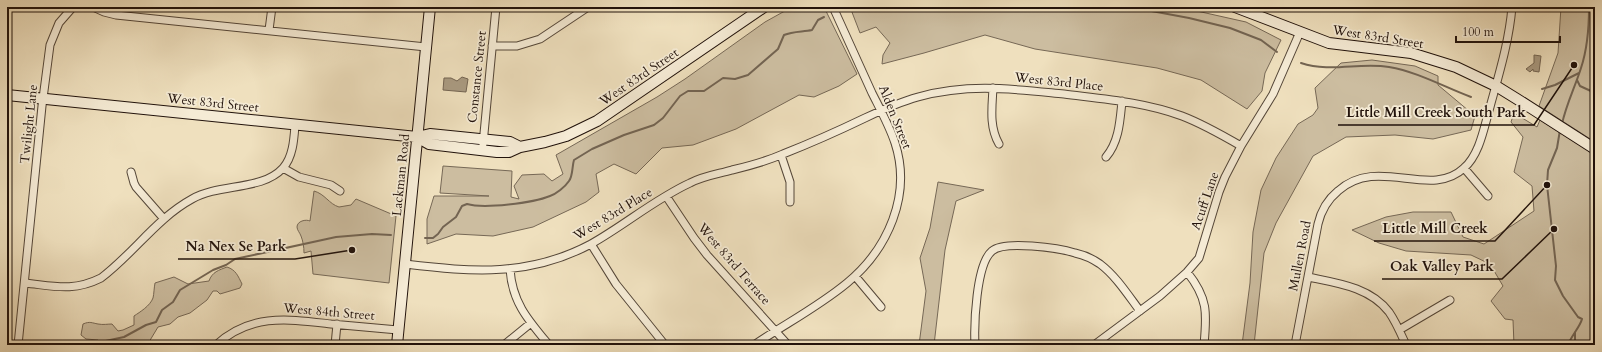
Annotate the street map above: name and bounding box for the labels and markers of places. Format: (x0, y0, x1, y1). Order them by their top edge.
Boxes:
callout: Little Mill Creek South Park (1338, 99, 1534, 125)
callout: Little Mill Creek (1374, 215, 1495, 241)
callout: Na Nex Se Park (178, 233, 295, 259)
callout: Oak Valley Park (1382, 253, 1502, 279)

